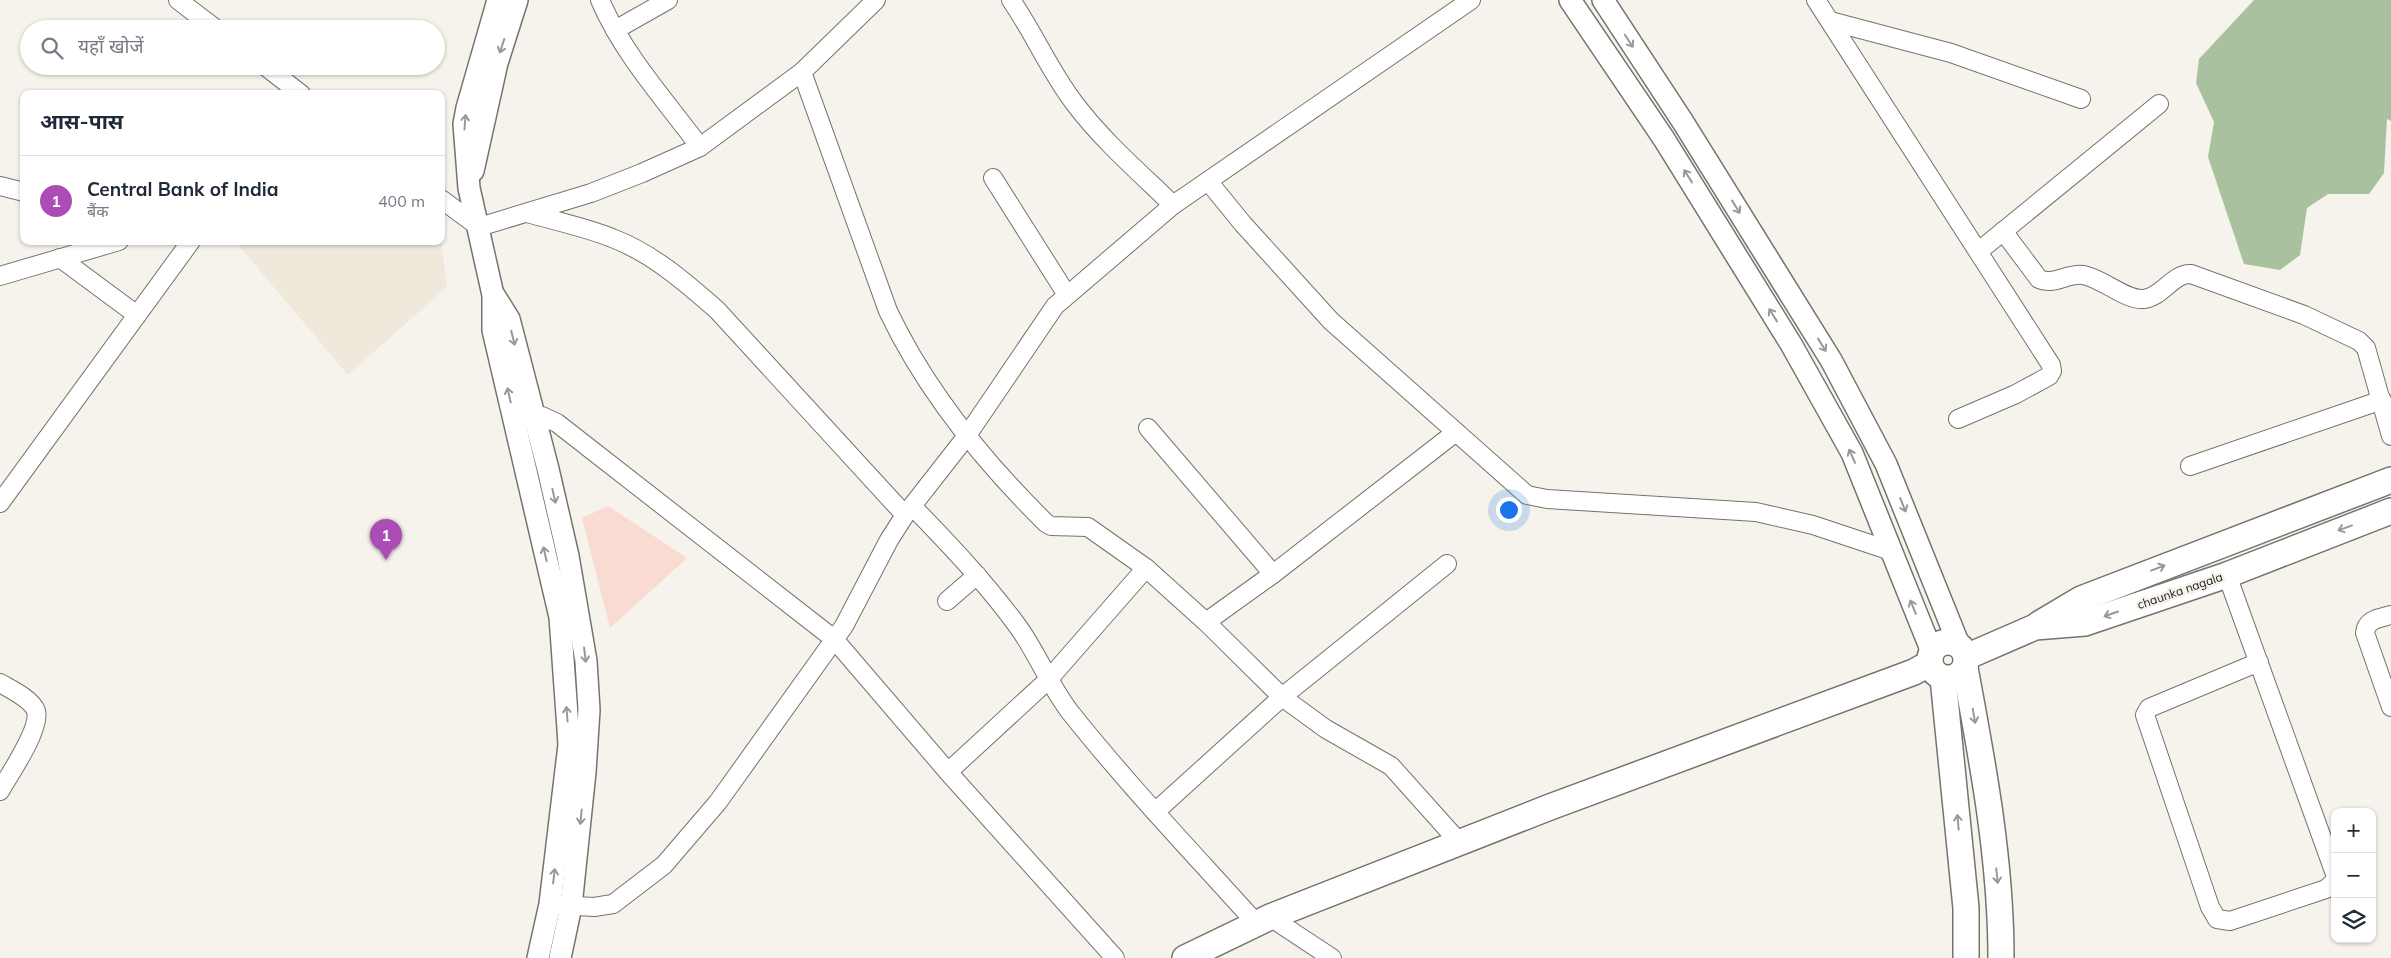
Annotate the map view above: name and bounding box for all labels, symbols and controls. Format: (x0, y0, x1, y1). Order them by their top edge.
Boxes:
search box (20, 20, 445, 75)
one-way arrow (1625, 33, 1635, 47)
icon: search (38, 34, 66, 62)
text: यहाँ खोजें (78, 34, 144, 58)
one-way arrow (497, 38, 506, 54)
text: आस-पास (40, 108, 123, 134)
one-way arrow (461, 114, 470, 130)
one-way arrow (1682, 170, 1692, 184)
text: Central Bank of India (87, 177, 279, 201)
text: 1 (51, 191, 61, 211)
text: 400 m (378, 191, 425, 211)
one-way arrow (1731, 200, 1741, 214)
text: बैंक (87, 201, 108, 221)
one-way arrow (1768, 308, 1778, 322)
one-way arrow (509, 330, 518, 346)
one-way arrow (1817, 338, 1827, 352)
one-way arrow (504, 388, 513, 404)
one-way arrow (1847, 449, 1857, 464)
one-way arrow (550, 487, 559, 503)
your location (1496, 497, 1522, 523)
one-way arrow (1899, 498, 1908, 513)
pin: 1 (370, 519, 402, 560)
one-way arrow (2338, 524, 2354, 533)
one-way arrow (540, 546, 549, 562)
one-way arrow (2150, 563, 2165, 573)
street label: chaunka nagala (2135, 569, 2225, 612)
one-way arrow (1908, 600, 1918, 615)
one-way arrow (2103, 610, 2119, 620)
one-way arrow (580, 647, 590, 663)
one-way arrow (563, 707, 572, 723)
one-way arrow (1970, 707, 1980, 723)
map controls (2331, 808, 2376, 943)
button: + (2331, 808, 2376, 853)
one-way arrow (576, 809, 585, 825)
one-way arrow (1953, 814, 1962, 830)
button: − (2331, 853, 2376, 898)
one-way arrow (549, 868, 559, 884)
one-way arrow (1993, 868, 2002, 884)
button: layers (2331, 898, 2376, 943)

